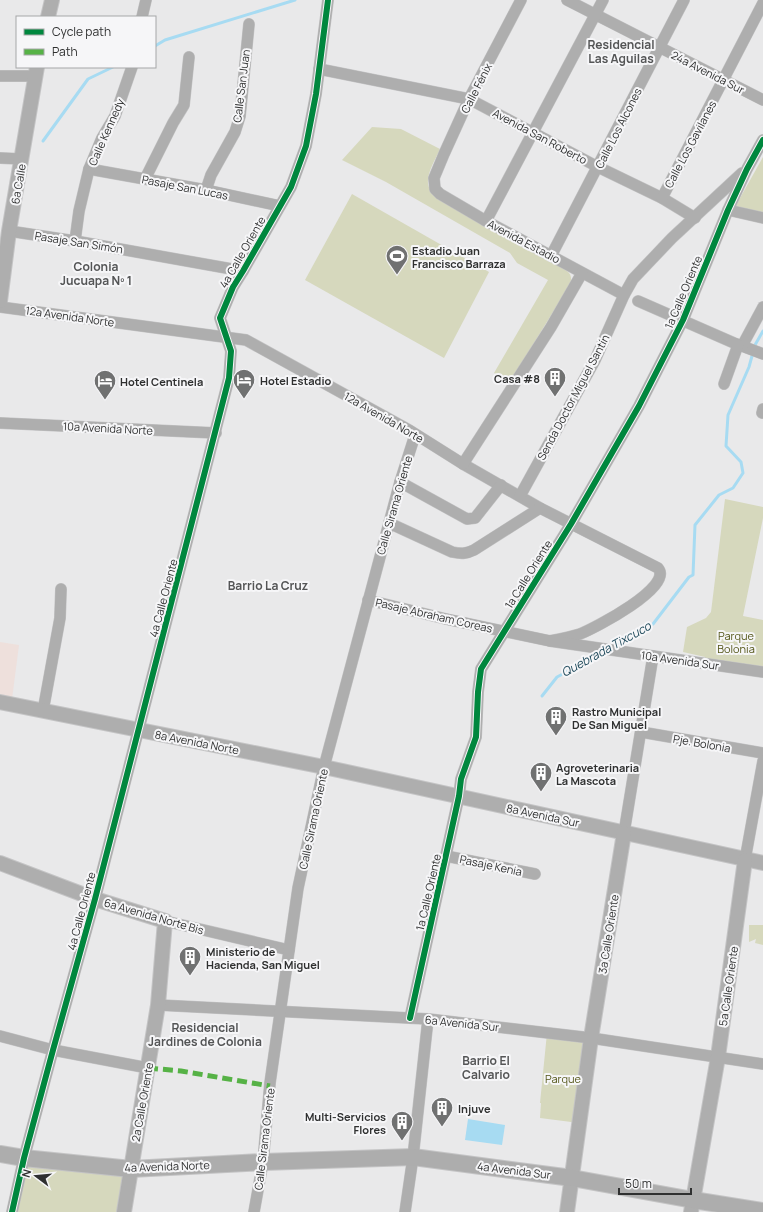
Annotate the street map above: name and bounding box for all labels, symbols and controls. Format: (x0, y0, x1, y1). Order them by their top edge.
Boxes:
legend (16, 16, 156, 68)
text: Cycle path (52, 23, 111, 40)
district label: Residencial Las Aguilas (587, 36, 655, 67)
text: Path (52, 43, 78, 60)
street label: 24a Avenida Sur (669, 47, 747, 97)
street label: Calle San Juan (229, 49, 253, 123)
street label: Calle Fénix (457, 60, 495, 116)
street label: Calle Los Alcones (591, 85, 645, 171)
street label: Calle Kennedy (85, 96, 128, 168)
street label: Calle Los Gavilanes (661, 97, 719, 190)
street label: Avenida San Roberto (490, 105, 590, 167)
street label: 6a Calle (7, 162, 29, 205)
street label: Pasaje San Lucas (141, 171, 230, 203)
street label: 4a Calle Oriente (215, 213, 269, 291)
street label: Avenida Estadio (485, 216, 563, 267)
street label: Pasaje San Simón (34, 228, 124, 256)
sports icon: Estadio Juan Francisco Barraza (384, 243, 410, 276)
place label: Estadio Juan Francisco Barraza (412, 243, 506, 271)
street label: 1a Calle Oriente (661, 253, 705, 331)
district label: Colonia Jucuapa Nº 1 (60, 258, 132, 289)
street label: 12a Avenida Norte (25, 302, 116, 330)
street label: Senda Doctor Miguel Santín (533, 332, 613, 462)
building icon: Casa #8 (542, 365, 568, 398)
hotel icon: Hotel Estadio (231, 367, 257, 400)
hotel icon: Hotel Centinela (92, 368, 118, 401)
place label: Casa #8 (494, 371, 540, 386)
place label: Hotel Estadio (260, 373, 331, 388)
place label: Hotel Centinela (120, 374, 203, 389)
street label: 12a Avenida Norte (341, 388, 427, 446)
street label: 10a Avenida Norte (63, 418, 154, 438)
street label: Calle Sirama Oriente (373, 453, 415, 556)
street label: 1a Calle Oriente (501, 536, 555, 611)
street label: 4a Calle Oriente (145, 557, 181, 639)
district label: Barrio La Cruz (228, 577, 308, 594)
street label: Pasaje Abraham Coreas (374, 594, 494, 636)
water label: Quebrada Tixcuco (558, 617, 655, 681)
park label: Parque Bolonia (717, 628, 755, 656)
street label: 10a Avenida Sur (640, 647, 720, 673)
building icon: Rastro Municipal De San Miguel (543, 704, 569, 737)
place label: Rastro Municipal De San Miguel (572, 704, 661, 732)
street label: 8a Avenida Norte (154, 726, 241, 758)
street label: Pje. Bolonia (672, 731, 732, 755)
building icon: Agroveterinaria La Mascota (528, 760, 554, 793)
place label: Agroveterinaria La Mascota (556, 760, 639, 788)
street label: Calle Sirama Oriente (295, 767, 331, 871)
street label: 8a Avenida Sur (505, 800, 581, 830)
street label: Pasaje Kenia (458, 851, 524, 879)
street label: 1a Calle Oriente (412, 852, 444, 932)
street label: 4a Calle Oriente (63, 870, 99, 952)
street label: 3a Calle Oriente (594, 893, 622, 975)
street label: 6a Avenida Norte Bis (102, 895, 206, 937)
building icon: Ministerio de Hacienda, San Miguel (177, 944, 203, 977)
place label: Ministerio de Hacienda, San Miguel (206, 944, 320, 972)
street label: 5a Calle Oriente (715, 945, 741, 1027)
street label: 6a Avenida Sur (424, 1012, 500, 1034)
district label: Residencial Jardines de Colonia (148, 1019, 262, 1050)
district label: Barrio El Calvario (462, 1052, 510, 1083)
street label: 2a Calle Oriente (128, 1061, 156, 1143)
park label: Parque (545, 1071, 582, 1086)
street label: Calle Sirama Oriente (250, 1087, 278, 1191)
building icon: Injuve (429, 1095, 455, 1128)
place label: Injuve (458, 1101, 491, 1116)
place label: Multi-Servicios Flores (305, 1109, 386, 1137)
building icon: Multi-Servicios Flores (389, 1109, 415, 1142)
north arrow (16, 1156, 56, 1196)
street label: 4a Avenida Norte (124, 1157, 211, 1175)
street label: 4a Avenida Sur (476, 1158, 552, 1182)
text: N (18, 1167, 34, 1179)
scale bar (619, 1170, 691, 1196)
text: 50 m (625, 1175, 652, 1192)

